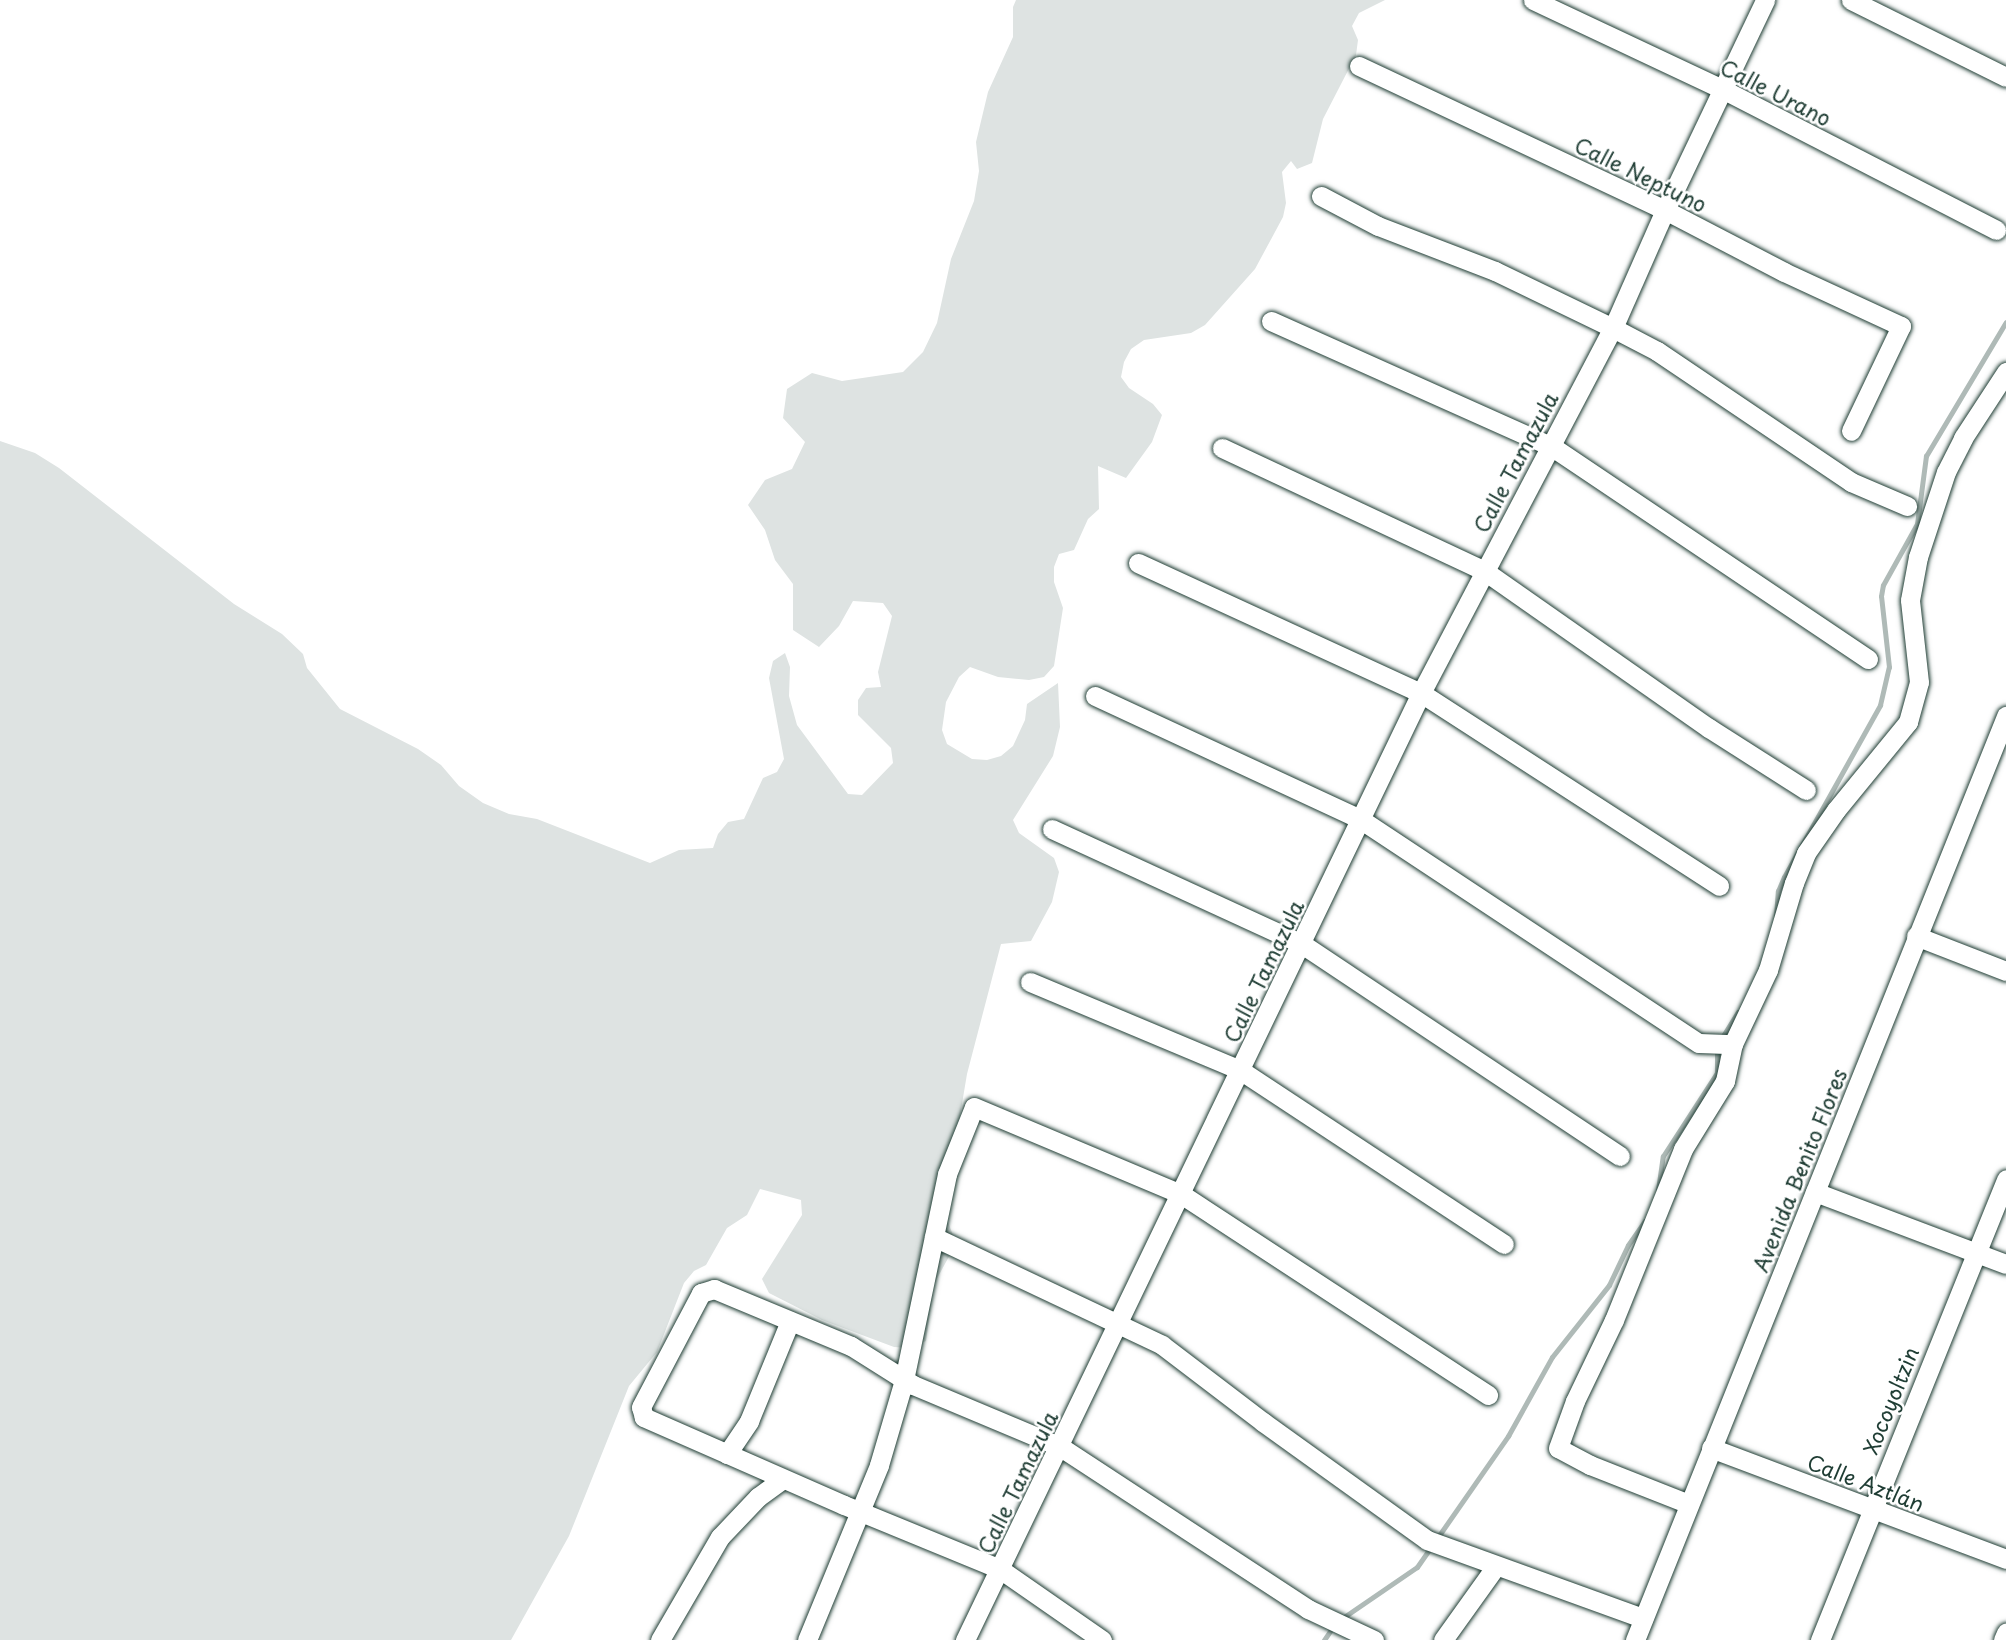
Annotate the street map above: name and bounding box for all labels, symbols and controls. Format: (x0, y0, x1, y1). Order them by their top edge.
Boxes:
street label: Calle Urano (1717, 53, 1835, 131)
street label: Calle Neptuno (1571, 131, 1711, 217)
street label: Calle Tamazula (1468, 388, 1562, 536)
street label: Calle Tamazula (1218, 896, 1308, 1046)
street label: Avenida Benito Flores (1747, 1065, 1851, 1275)
street label: Xocoyoltzin (1857, 1342, 1923, 1458)
street label: Calle Tamazula (972, 1407, 1062, 1557)
street label: Calle Aztlán (1804, 1448, 1928, 1516)

